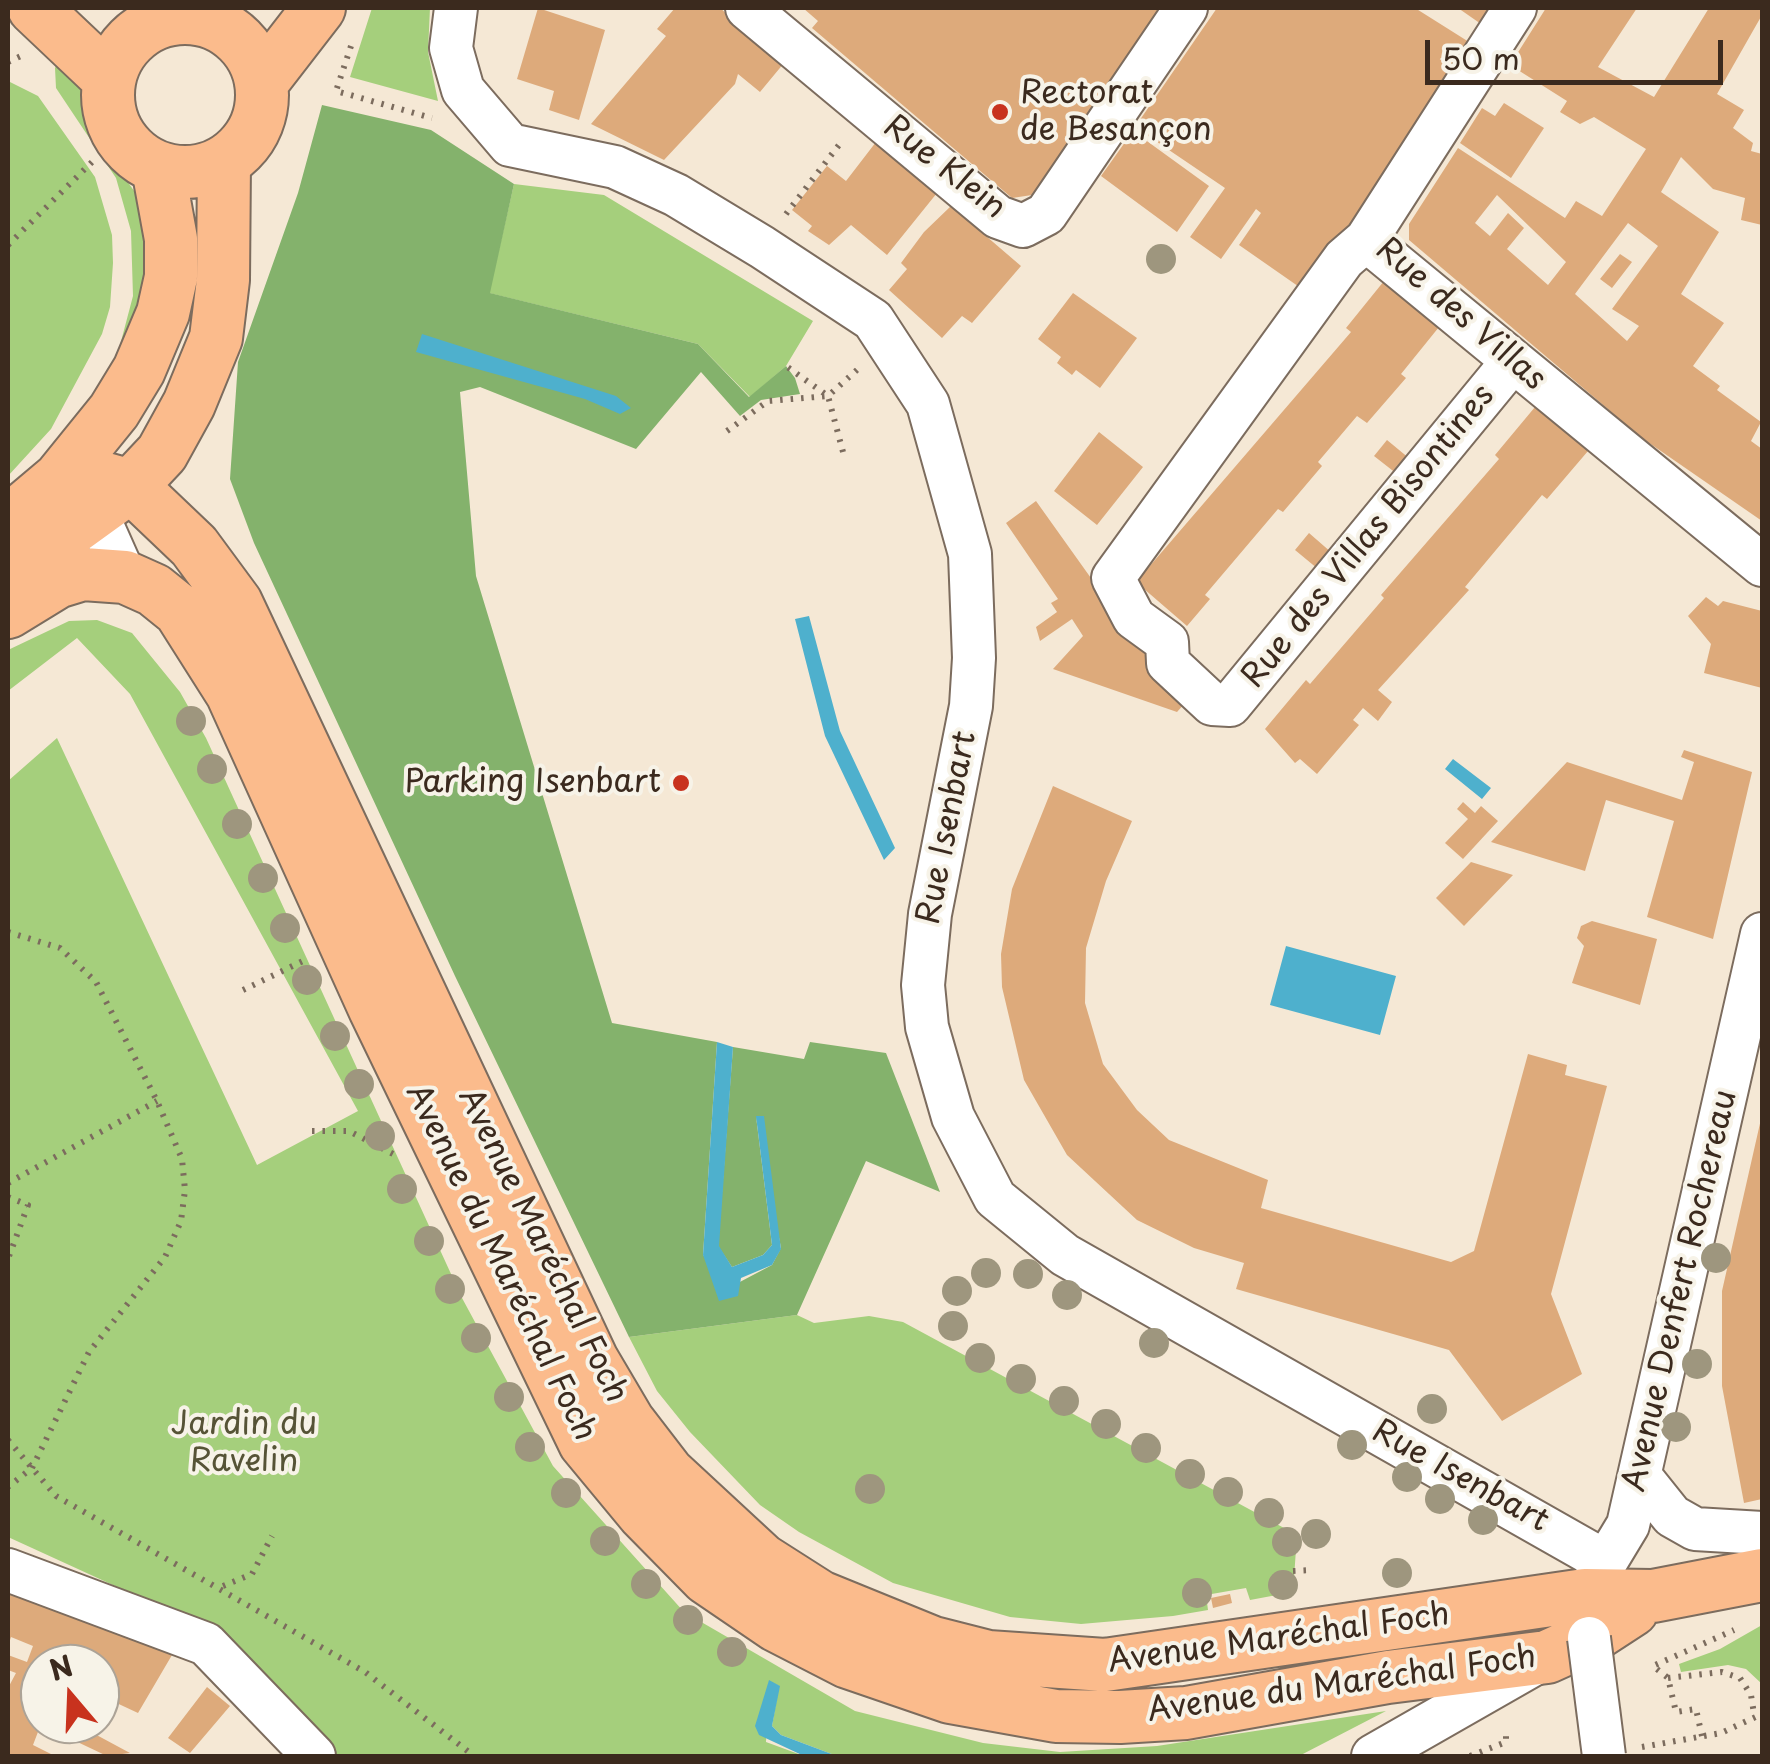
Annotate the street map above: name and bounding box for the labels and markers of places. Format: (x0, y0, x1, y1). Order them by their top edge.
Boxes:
place label: Rectorat de Besançon (1020, 75, 1212, 150)
marker: Rectorat de Besançon (989, 101, 1011, 123)
place label: Parking Isenbart (405, 764, 661, 802)
marker: Parking Isenbart (670, 772, 692, 794)

